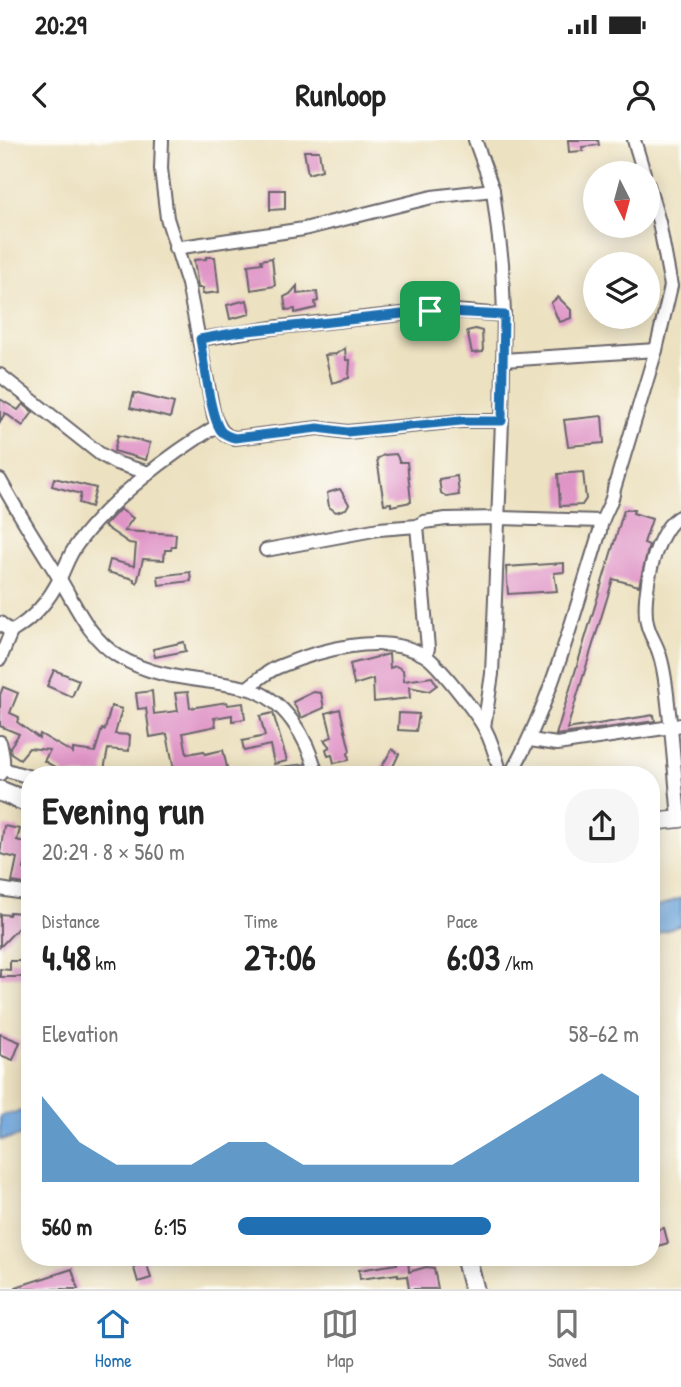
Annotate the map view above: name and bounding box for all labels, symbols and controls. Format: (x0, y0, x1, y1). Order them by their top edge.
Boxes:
text: 20:29 (35, 7, 87, 42)
text: Runloop (296, 73, 385, 116)
icon: back (21, 76, 59, 114)
icon: person (622, 76, 660, 114)
north arrow (583, 161, 660, 238)
map controls (583, 161, 660, 329)
button: layers (583, 252, 660, 329)
pin (400, 281, 460, 341)
icon: arrive (411, 292, 449, 330)
text: Evening run (42, 784, 205, 836)
button: share (565, 789, 639, 863)
text: 20:29 · 8 × 560 m (42, 836, 185, 867)
text: Distance (42, 908, 100, 934)
text: Time (244, 908, 278, 934)
text: Pace (447, 908, 478, 934)
text: 4.48 (42, 934, 91, 981)
text: 27:06 (244, 934, 316, 981)
text: 6:03 (447, 934, 500, 981)
text: km (91, 950, 116, 976)
text: /km (500, 950, 533, 976)
text: Elevation (42, 1018, 118, 1049)
text: 58–62 m (569, 1018, 639, 1049)
text: 560 m (42, 1211, 92, 1242)
text: 6:15 (154, 1211, 187, 1242)
tab: Home (94, 1305, 132, 1373)
tab: Map (321, 1305, 359, 1373)
tab: Saved (548, 1305, 587, 1373)

